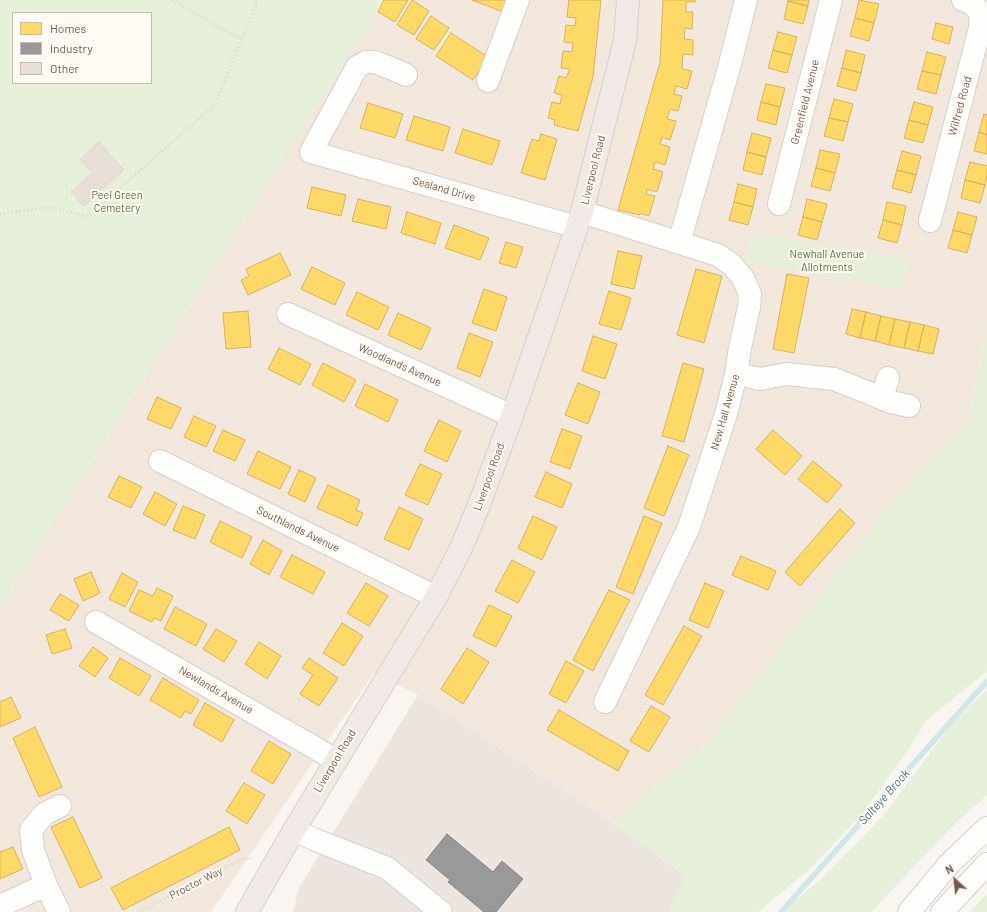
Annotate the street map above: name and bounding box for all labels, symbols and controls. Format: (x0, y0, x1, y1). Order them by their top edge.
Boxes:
legend (12, 12, 152, 84)
text: Homes (50, 21, 86, 35)
text: Industry (50, 41, 93, 55)
street label: Greenfield Avenue (788, 58, 822, 146)
text: Other (50, 61, 79, 75)
street label: Wilfred Road (946, 75, 974, 137)
street label: Liverpool Road (578, 134, 608, 206)
street label: Sealand Drive (411, 174, 477, 204)
park label: Peel Green Cemetery (91, 188, 143, 214)
park label: Newhall Avenue Allotments (790, 247, 864, 273)
street label: Woodlands Avenue (356, 341, 444, 389)
street label: New Hall Avenue (708, 373, 742, 451)
street label: Liverpool Road (471, 441, 507, 513)
street label: Southlands Avenue (254, 503, 342, 555)
street label: Newlands Avenue (177, 663, 255, 717)
street label: Liverpool Road (311, 727, 359, 795)
water label: Salteye Brook (855, 766, 913, 828)
north arrow (935, 860, 975, 900)
text: N (943, 861, 956, 876)
street label: Proctor Way (167, 864, 225, 902)

